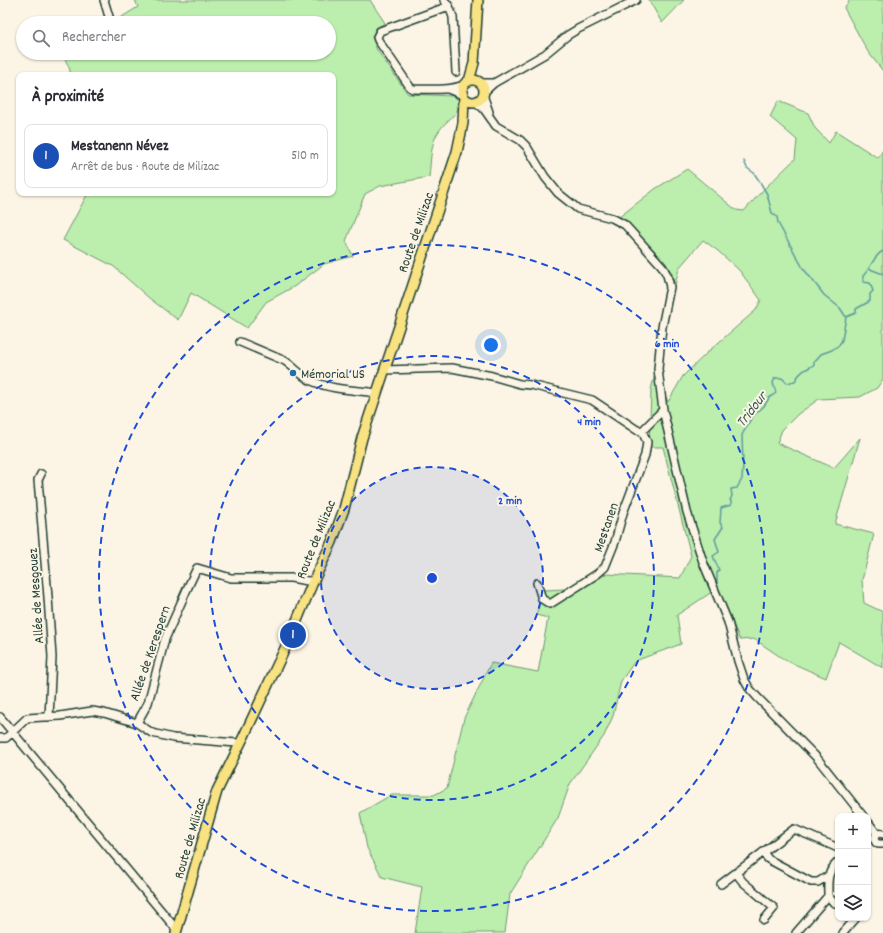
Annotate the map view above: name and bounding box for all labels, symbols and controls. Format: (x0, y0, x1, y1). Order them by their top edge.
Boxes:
search box (16, 16, 336, 60)
icon: search (30, 27, 52, 49)
text: Rechercher (62, 27, 126, 49)
text: À proximité (32, 86, 104, 110)
text: Mestanenn Névez (71, 136, 169, 158)
text: 1 (45, 147, 47, 166)
text: 510 m (291, 147, 319, 166)
text: Arrêt de bus · Route de Milizac (71, 158, 219, 177)
street label: Route de Milizac (394, 189, 440, 275)
your location (481, 335, 501, 355)
text: 6 min (655, 336, 680, 353)
place label: Mémorial US (301, 365, 365, 385)
marker: Mémorial US (288, 368, 298, 378)
water label: Tridour (732, 387, 774, 433)
text: 4 min (577, 414, 601, 431)
text: 2 min (498, 493, 522, 510)
street label: Route de Milizac (292, 497, 342, 582)
street label: Mestanen (589, 500, 625, 555)
street label: Allée de Mesgouez (24, 547, 50, 644)
centre of rings (425, 571, 439, 585)
street label: Allée de Kerespern (125, 603, 177, 704)
pin: 1 (280, 620, 306, 650)
street label: Route de Milizac (170, 795, 212, 882)
map controls (835, 813, 871, 921)
button: + (835, 813, 871, 849)
button: − (835, 849, 871, 885)
button: layers (835, 885, 871, 921)

